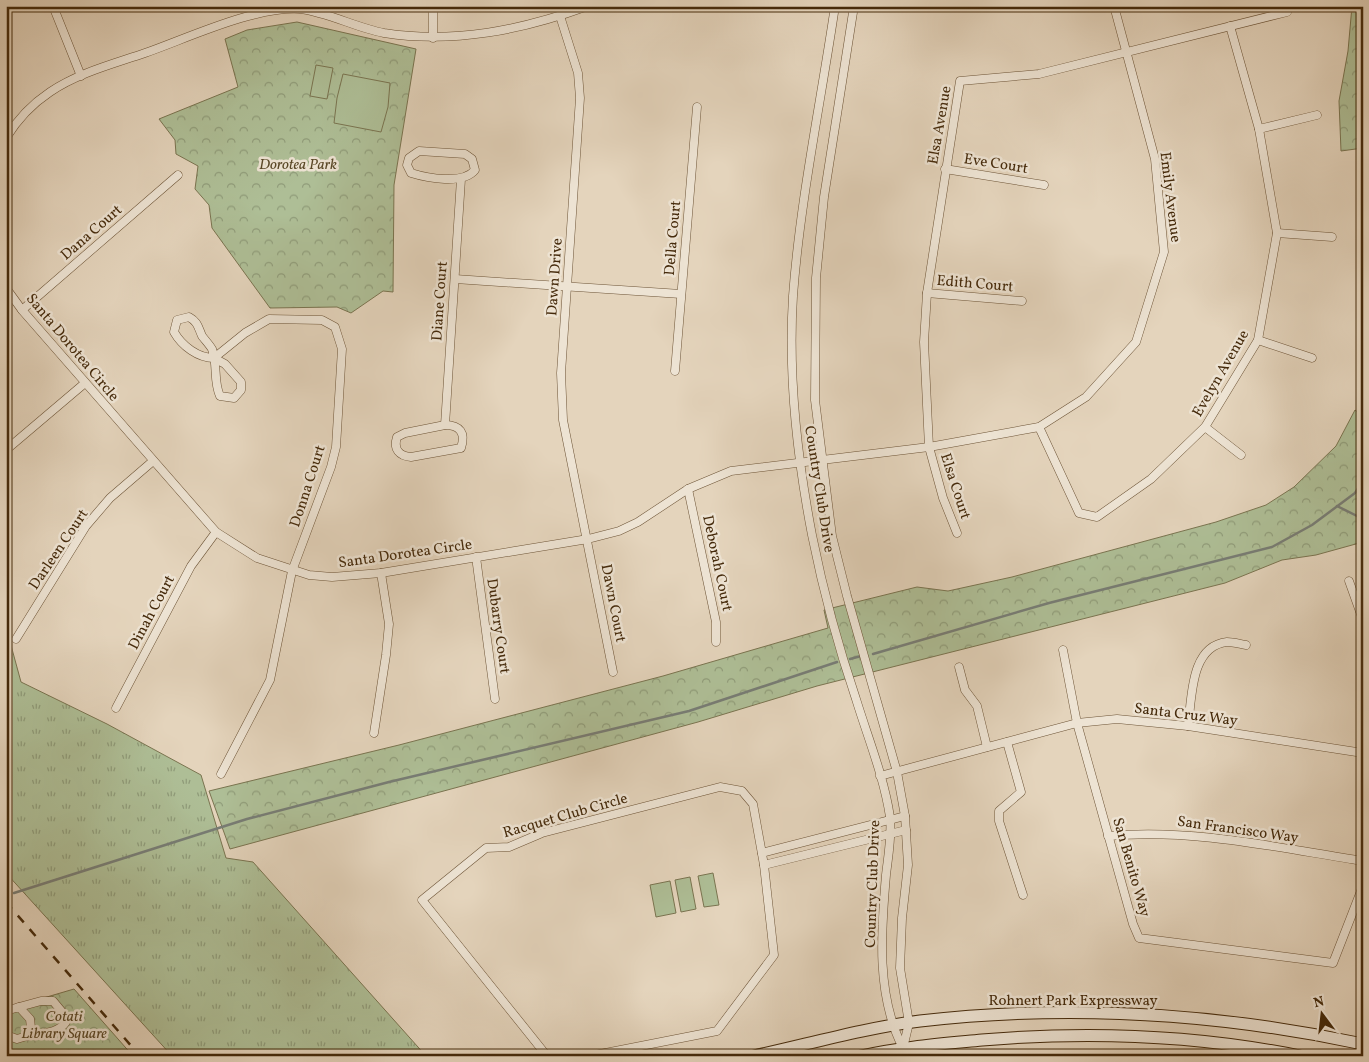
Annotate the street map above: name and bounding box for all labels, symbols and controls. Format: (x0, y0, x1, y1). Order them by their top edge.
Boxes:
street label: Elsa Avenue (923, 84, 958, 166)
street label: Eve Court (962, 149, 1029, 180)
street label: Emily Avenue (1154, 151, 1185, 244)
park label: Dorotea Park (259, 155, 337, 176)
street label: Dana Court (57, 200, 127, 266)
street label: Della Court (660, 200, 687, 277)
street label: Dawn Drive (542, 237, 569, 317)
street label: Diane Court (427, 261, 454, 342)
street label: Edith Court (936, 271, 1014, 298)
street label: Santa Dorotea Circle (20, 290, 123, 406)
street label: Evelyn Avenue (1188, 326, 1255, 421)
street label: Country Club Drive (798, 424, 839, 554)
street label: Donna Court (285, 443, 332, 530)
street label: Elsa Court (934, 451, 975, 522)
street label: Darleen Court (24, 505, 94, 594)
street label: Deborah Court (696, 513, 737, 613)
street label: Santa Dorotea Circle (337, 535, 473, 574)
street label: Dawn Court (595, 562, 630, 644)
street label: Dinah Court (124, 572, 181, 654)
street label: Dubarry Court (480, 577, 515, 675)
street label: Santa Cruz Way (1133, 699, 1239, 732)
street label: Racquet Club Circle (501, 789, 630, 844)
street label: San Francisco Way (1176, 812, 1300, 849)
street label: San Benito Way (1106, 815, 1155, 920)
street label: Country Club Drive (861, 820, 886, 948)
north arrow (1296, 990, 1346, 1040)
street label: Rohnert Park Expressway (988, 991, 1158, 1012)
text: N (1312, 992, 1326, 1013)
park label: Cotati Library Square (21, 1007, 107, 1045)

